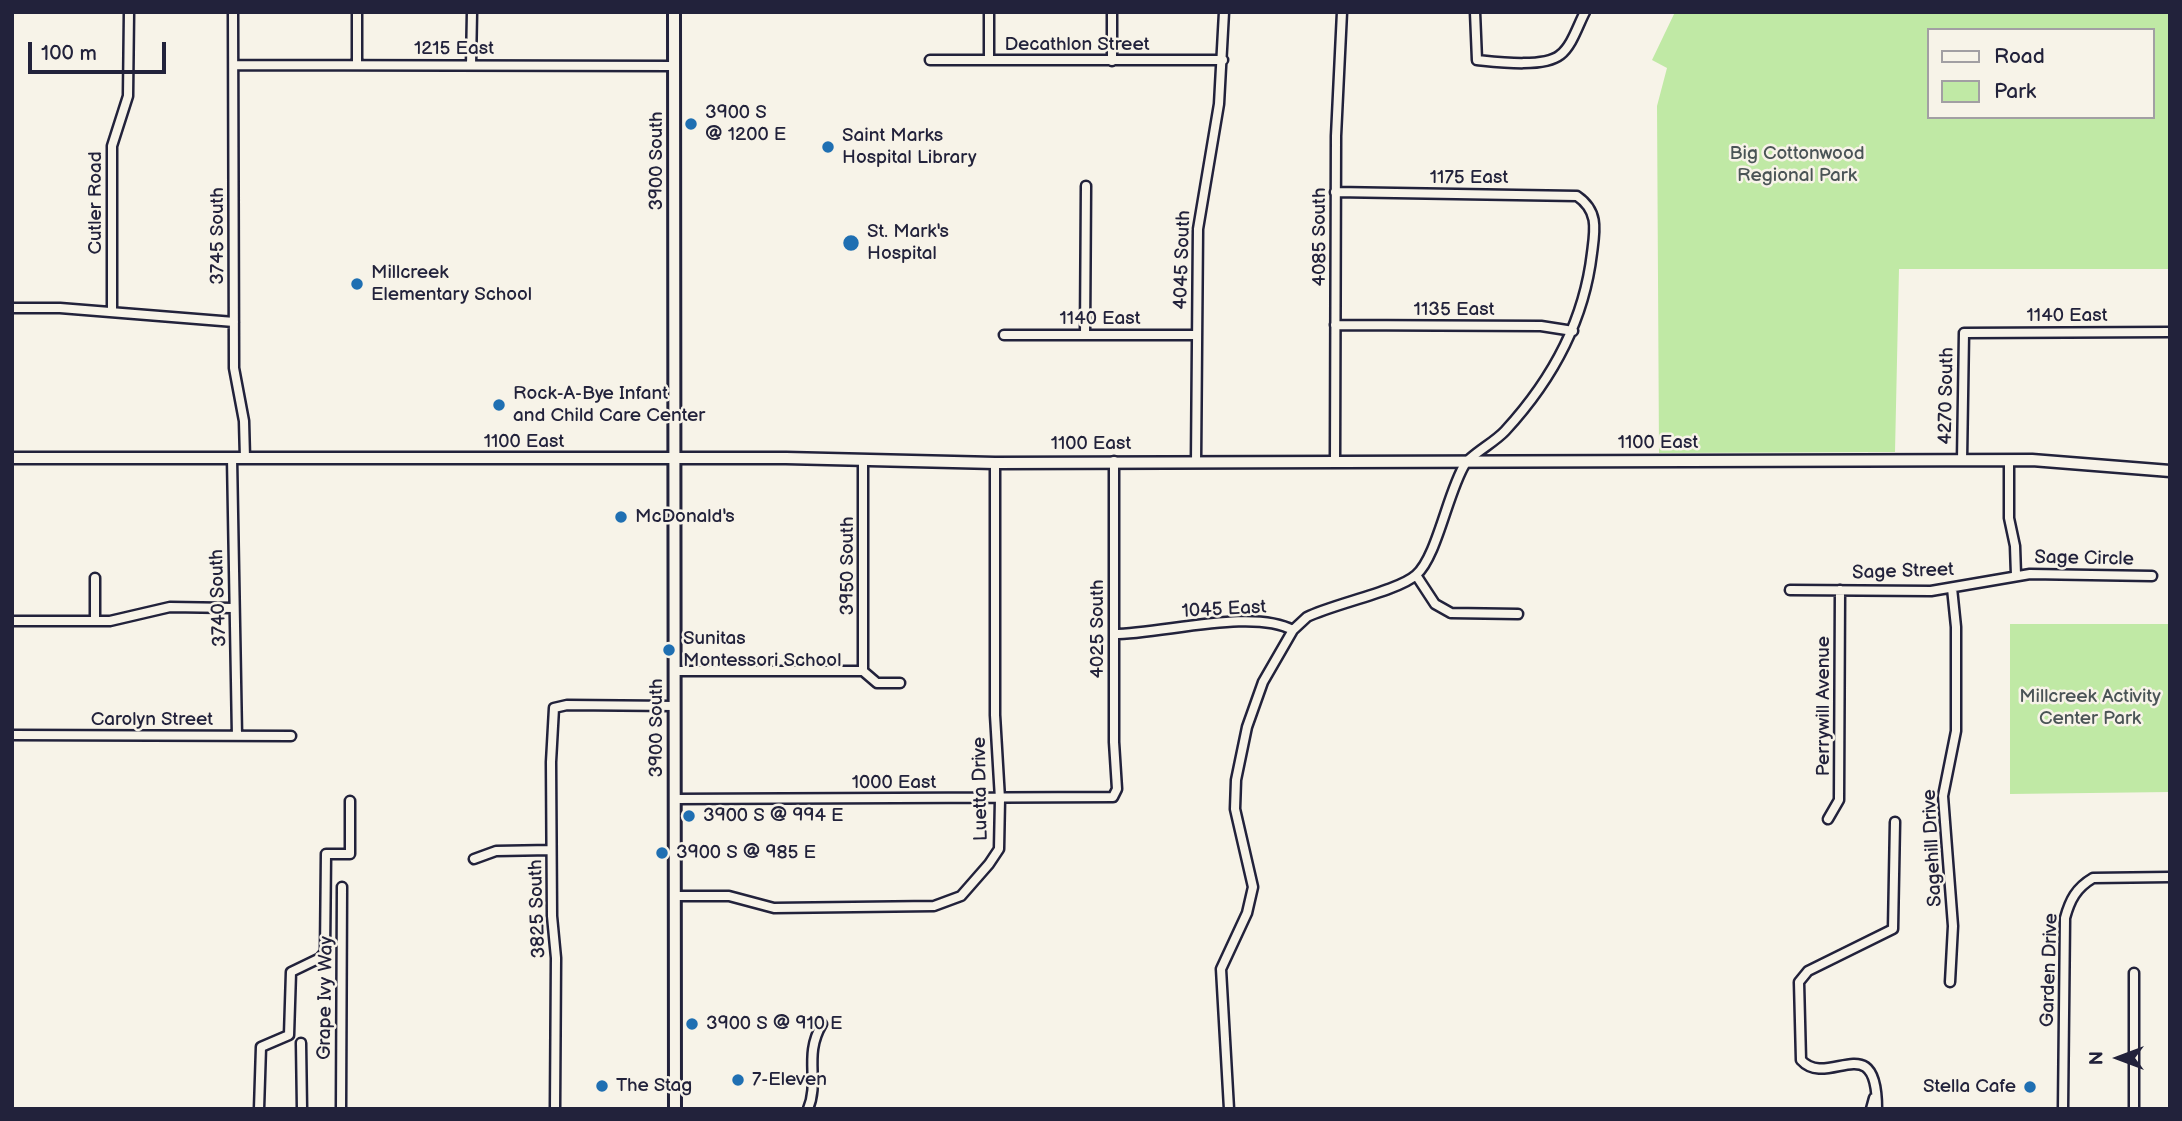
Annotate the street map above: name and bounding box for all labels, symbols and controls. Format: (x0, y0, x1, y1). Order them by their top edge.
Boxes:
scale bar (32, 28, 170, 72)
legend (1926, 28, 2154, 119)
street label: Decathlon Street (1005, 34, 1149, 56)
street label: 1215 East (414, 38, 494, 60)
text: 100 m (41, 41, 97, 66)
text: Road (1994, 44, 2045, 69)
text: Park (1994, 79, 2036, 104)
place label: 3900 S @ 1200 E (705, 102, 786, 146)
street label: 3900 South (646, 111, 668, 211)
marker: 3900 S @ 1200 E (683, 116, 699, 132)
place label: Saint Marks Hospital Library (842, 125, 977, 169)
marker: Saint Marks Hospital Library (820, 139, 836, 155)
park label: Big Cottonwood Regional Park (1729, 143, 1865, 187)
street label: Cutler Road (85, 151, 107, 255)
street label: 1175 East (1430, 167, 1508, 189)
street label: 3745 South (207, 187, 229, 285)
street label: 4085 South (1309, 188, 1331, 286)
street label: 4045 South (1170, 210, 1196, 310)
place label: St. Mark's Hospital (867, 221, 949, 265)
marker: St. Mark's Hospital (841, 233, 861, 253)
place label: Millcreek Elementary School (371, 262, 532, 306)
marker: Millcreek Elementary School (349, 276, 365, 292)
street label: 1135 East (1414, 299, 1494, 321)
street label: 1140 East (2026, 305, 2108, 327)
street label: 1140 East (1059, 308, 1141, 330)
street label: 4270 South (1935, 347, 1959, 445)
place label: Rock-A-Bye Infant and Child Care Center (513, 383, 705, 427)
marker: Rock-A-Bye Infant and Child Care Center (491, 397, 507, 413)
street label: 1100 East (484, 431, 564, 453)
street label: 1100 East (1618, 432, 1698, 454)
street label: 1100 East (1051, 433, 1131, 455)
place label: McDonald's (635, 506, 735, 528)
marker: McDonald's (613, 509, 629, 525)
street label: 3950 South (837, 517, 859, 615)
street label: Sage Circle (2034, 547, 2134, 571)
street label: 3740 South (206, 549, 232, 647)
street label: Sage Street (1852, 559, 1954, 585)
street label: 4025 South (1087, 579, 1109, 679)
street label: 1045 East (1181, 596, 1267, 624)
place label: Sunitas Montessori School (683, 628, 841, 672)
street label: Perrywill Avenue (1813, 636, 1835, 776)
marker: Sunitas Montessori School (661, 642, 677, 658)
street label: 3900 South (646, 678, 668, 778)
park label: Millcreek Activity Center Park (2019, 686, 2161, 730)
street label: Carolyn Street (91, 709, 213, 731)
street label: Luetta Drive (969, 737, 993, 841)
street label: 1000 East (852, 772, 936, 794)
street label: Sagehill Drive (1919, 789, 1947, 907)
place label: 3900 S @ 994 E (703, 805, 844, 827)
marker: 3900 S @ 994 E (681, 808, 697, 824)
place label: 3900 S @ 985 E (676, 842, 816, 864)
marker: 3900 S @ 985 E (654, 845, 670, 861)
street label: 3825 South (525, 859, 551, 959)
street label: Garden Drive (2037, 913, 2063, 1027)
street label: Grape Ivy Way (314, 936, 338, 1060)
place label: 3900 S @ 910 E (706, 1013, 843, 1035)
marker: 3900 S @ 910 E (684, 1016, 700, 1032)
north arrow (2084, 1023, 2154, 1093)
text: N (2086, 1051, 2109, 1065)
place label: 7-Eleven (752, 1069, 827, 1091)
marker: 7-Eleven (730, 1072, 746, 1088)
place label: The Stag (616, 1075, 692, 1097)
place label: Stella Cafe (1923, 1076, 2016, 1098)
marker: The Stag (594, 1078, 610, 1094)
marker: Stella Cafe (2022, 1079, 2038, 1095)

